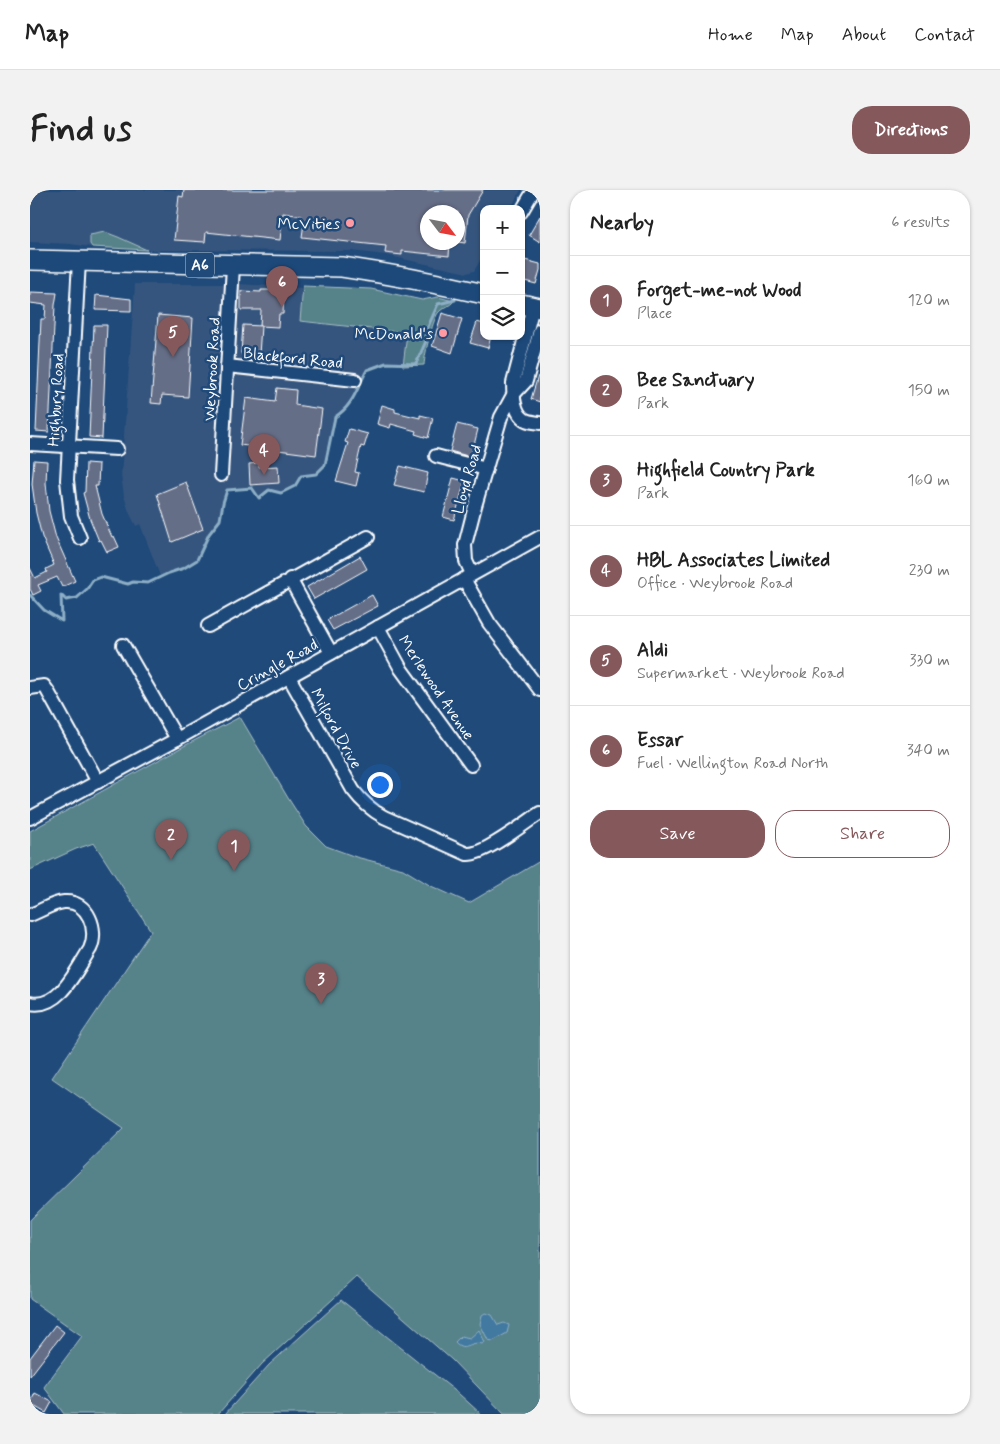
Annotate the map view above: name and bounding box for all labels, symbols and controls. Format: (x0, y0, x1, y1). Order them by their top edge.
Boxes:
text: Map (25, 19, 69, 50)
text: Home (708, 23, 753, 47)
text: Map (781, 23, 814, 47)
text: About (842, 23, 886, 47)
text: Contact (914, 23, 975, 47)
button: Directions (852, 106, 970, 154)
text: Find us (30, 107, 132, 153)
north arrow (420, 205, 465, 250)
map controls (480, 205, 525, 340)
button: + (480, 205, 525, 250)
text: Nearby (590, 209, 654, 237)
text: 6 results (891, 212, 950, 233)
place label: McVities (278, 214, 340, 235)
marker: McVities (344, 217, 356, 229)
button: − (480, 250, 525, 295)
road number: A6 (186, 252, 214, 278)
pin: 6 (266, 266, 298, 307)
text: Forget-me-not Wood (637, 278, 802, 303)
text: 1 (602, 290, 610, 311)
text: 120 m (908, 290, 950, 311)
button: layers (480, 295, 525, 340)
text: Place (637, 303, 672, 324)
pin: 5 (157, 316, 189, 357)
street label: Weybrook Road (199, 317, 226, 422)
place label: McDonald's (354, 324, 433, 345)
marker: McDonald's (437, 327, 449, 339)
street label: Blackford Road (242, 343, 344, 376)
street label: Highbury Road (44, 353, 70, 447)
text: Bee Sanctuary (637, 368, 754, 393)
text: 2 (602, 380, 610, 401)
text: 150 m (908, 380, 950, 401)
text: Park (637, 393, 669, 414)
pin: 4 (248, 434, 280, 475)
street label: Lloyd Road (447, 442, 487, 517)
text: Highfield Country Park (637, 458, 815, 483)
text: 3 (602, 470, 610, 491)
text: 160 m (907, 470, 950, 491)
text: Park (637, 483, 669, 504)
text: HBL Associates Limited (637, 548, 830, 573)
text: 4 (601, 560, 611, 581)
text: 230 m (909, 560, 950, 581)
text: Office · Weybrook Road (637, 573, 793, 594)
street label: Merlewood Avenue (393, 631, 479, 744)
street label: Cringle Road (233, 634, 322, 696)
text: Aldi (637, 638, 668, 663)
text: 5 (601, 650, 611, 671)
text: 330 m (909, 650, 950, 671)
text: Supermarket · Weybrook Road (637, 663, 845, 684)
street label: Milford Drive (303, 685, 366, 774)
text: Essar (637, 728, 683, 753)
text: 6 (602, 740, 610, 761)
text: 340 m (906, 740, 950, 761)
text: Fuel · Wellington Road North (637, 753, 828, 774)
your location (367, 772, 393, 798)
button: Save (590, 810, 765, 858)
button: Share (775, 810, 950, 858)
pin: 2 (155, 819, 187, 860)
pin: 1 (218, 830, 250, 871)
pin: 3 (305, 963, 337, 1004)

